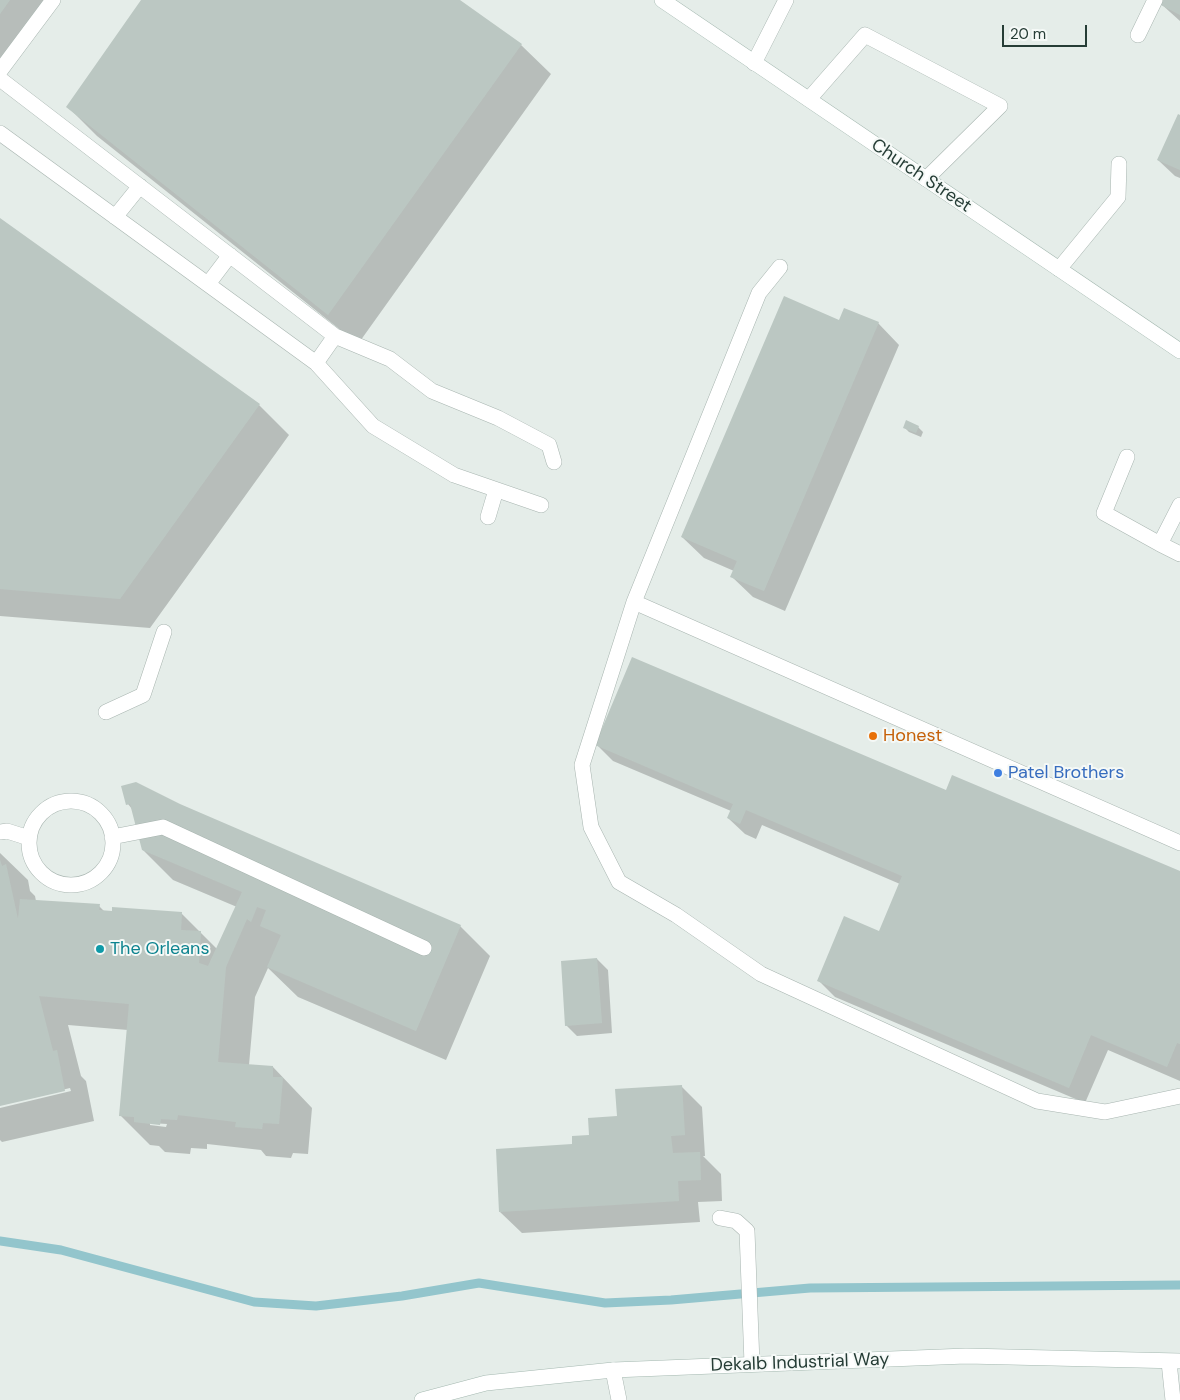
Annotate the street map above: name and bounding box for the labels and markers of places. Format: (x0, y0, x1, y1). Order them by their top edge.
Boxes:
place label: Honest (883, 725, 942, 747)
marker: Honest (867, 730, 879, 742)
place label: Patel Brothers (1008, 762, 1124, 784)
marker: Patel Brothers (992, 767, 1004, 779)
place label: The Orleans (110, 938, 209, 960)
marker: The Orleans (94, 943, 106, 955)

